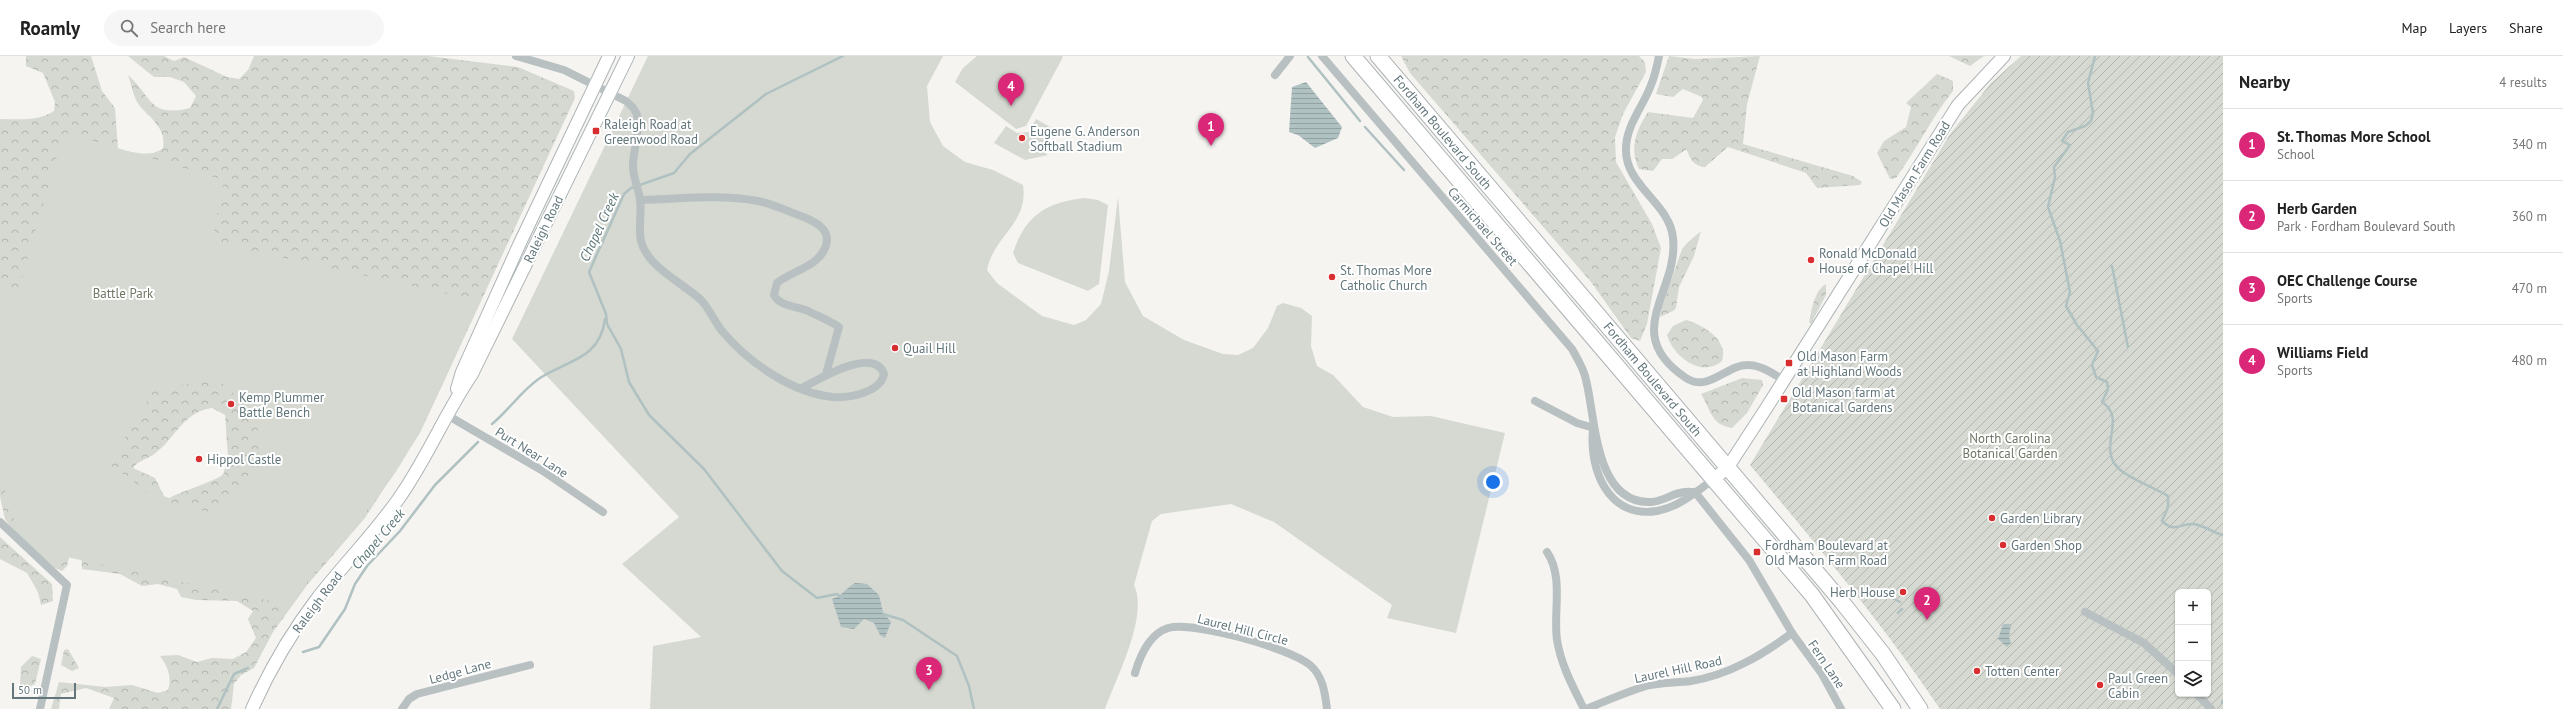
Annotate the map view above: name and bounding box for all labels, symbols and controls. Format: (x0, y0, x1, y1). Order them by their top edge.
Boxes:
search box (104, 10, 384, 46)
text: Roamly (20, 16, 80, 40)
icon: search (118, 17, 140, 39)
text: Search here (150, 18, 226, 37)
text: Map (2401, 19, 2427, 37)
text: Layers (2449, 19, 2487, 37)
text: Share (2509, 19, 2543, 37)
text: Nearby (2239, 71, 2290, 93)
street label: Fordham Boulevard South (1390, 72, 1496, 193)
pin: 4 (998, 73, 1024, 106)
text: 4 results (2499, 74, 2547, 91)
pin: 1 (1198, 113, 1224, 146)
place label: Raleigh Road at Greenwood Road (604, 116, 698, 148)
street label: Old Mason Farm Road (1875, 118, 1954, 231)
place label: Eugene G. Anderson Softball Stadium (1030, 123, 1140, 155)
marker: Raleigh Road at Greenwood Road (591, 126, 601, 136)
text: St. Thomas More School (2277, 127, 2430, 146)
marker: Eugene G. Anderson Softball Stadium (1017, 133, 1027, 143)
text: 1 (2248, 136, 2256, 153)
text: 340 m (2512, 136, 2547, 153)
text: School (2277, 146, 2315, 163)
street label: Carmichael Street (1444, 184, 1522, 270)
water label: Chapel Creek (575, 189, 623, 264)
street label: Raleigh Road (520, 193, 567, 266)
text: Herb Garden (2277, 199, 2357, 218)
text: 2 (2248, 208, 2256, 225)
text: 360 m (2512, 208, 2547, 225)
text: Park · Fordham Boulevard South (2277, 218, 2455, 235)
place label: Ronald McDonald House of Chapel Hill (1819, 245, 1934, 277)
marker: Ronald McDonald House of Chapel Hill (1806, 255, 1816, 265)
place label: St. Thomas More Catholic Church (1340, 262, 1432, 294)
text: OEC Challenge Course (2277, 271, 2417, 290)
marker: St. Thomas More Catholic Church (1327, 272, 1337, 282)
text: 3 (2248, 280, 2256, 297)
text: 470 m (2512, 280, 2547, 297)
park label: Battle Park (93, 285, 154, 302)
text: Sports (2277, 290, 2313, 307)
street label: Fordham Boulevard South (1600, 319, 1706, 440)
place label: Quail Hill (903, 340, 956, 357)
marker: Quail Hill (890, 343, 900, 353)
text: Williams Field (2277, 343, 2368, 362)
place label: Old Mason Farm at Highland Woods (1797, 348, 1902, 380)
text: 4 (2248, 352, 2256, 369)
text: 480 m (2512, 352, 2547, 369)
marker: Old Mason Farm at Highland Woods (1784, 358, 1794, 368)
text: Sports (2277, 362, 2313, 379)
place label: Old Mason farm at Botanical Gardens (1792, 384, 1895, 416)
place label: Kemp Plummer Battle Bench (239, 389, 325, 421)
marker: Old Mason farm at Botanical Gardens (1779, 394, 1789, 404)
marker: Kemp Plummer Battle Bench (226, 399, 236, 409)
street label: Purt Near Lane (492, 423, 571, 482)
park label: North Carolina Botanical Garden (1962, 430, 2058, 462)
place label: Hippol Castle (207, 451, 281, 468)
marker: Hippol Castle (194, 454, 204, 464)
your location (1483, 472, 1503, 492)
water label: Chapel Creek (347, 504, 409, 573)
place label: Garden Library (2000, 510, 2082, 527)
marker: Garden Library (1987, 513, 1997, 523)
place label: Fordham Boulevard at Old Mason Farm Road (1765, 537, 1888, 569)
place label: Garden Shop (2011, 537, 2082, 554)
marker: Garden Shop (1998, 540, 2008, 550)
marker: Fordham Boulevard at Old Mason Farm Road (1752, 547, 1762, 557)
street label: Raleigh Road (289, 568, 346, 637)
place label: Herb House (1830, 584, 1895, 601)
marker: Herb House (1898, 587, 1908, 597)
pin: 2 (1914, 587, 1940, 620)
map controls (2175, 589, 2211, 697)
button: + (2175, 589, 2211, 625)
street label: Laurel Hill Circle (1196, 610, 1290, 649)
button: − (2175, 625, 2211, 661)
street label: Fern Lane (1804, 637, 1849, 692)
street label: Laurel Hill Road (1633, 652, 1723, 687)
street label: Ledge Lane (427, 655, 493, 688)
pin: 3 (916, 657, 942, 690)
button: layers (2175, 661, 2211, 697)
place label: Totten Center (1985, 663, 2060, 680)
marker: Totten Center (1972, 666, 1982, 676)
place label: Paul Green Cabin (2108, 670, 2168, 702)
marker: Paul Green Cabin (2095, 680, 2105, 690)
scale bar (12, 681, 76, 700)
text: 50 m (18, 683, 42, 697)

